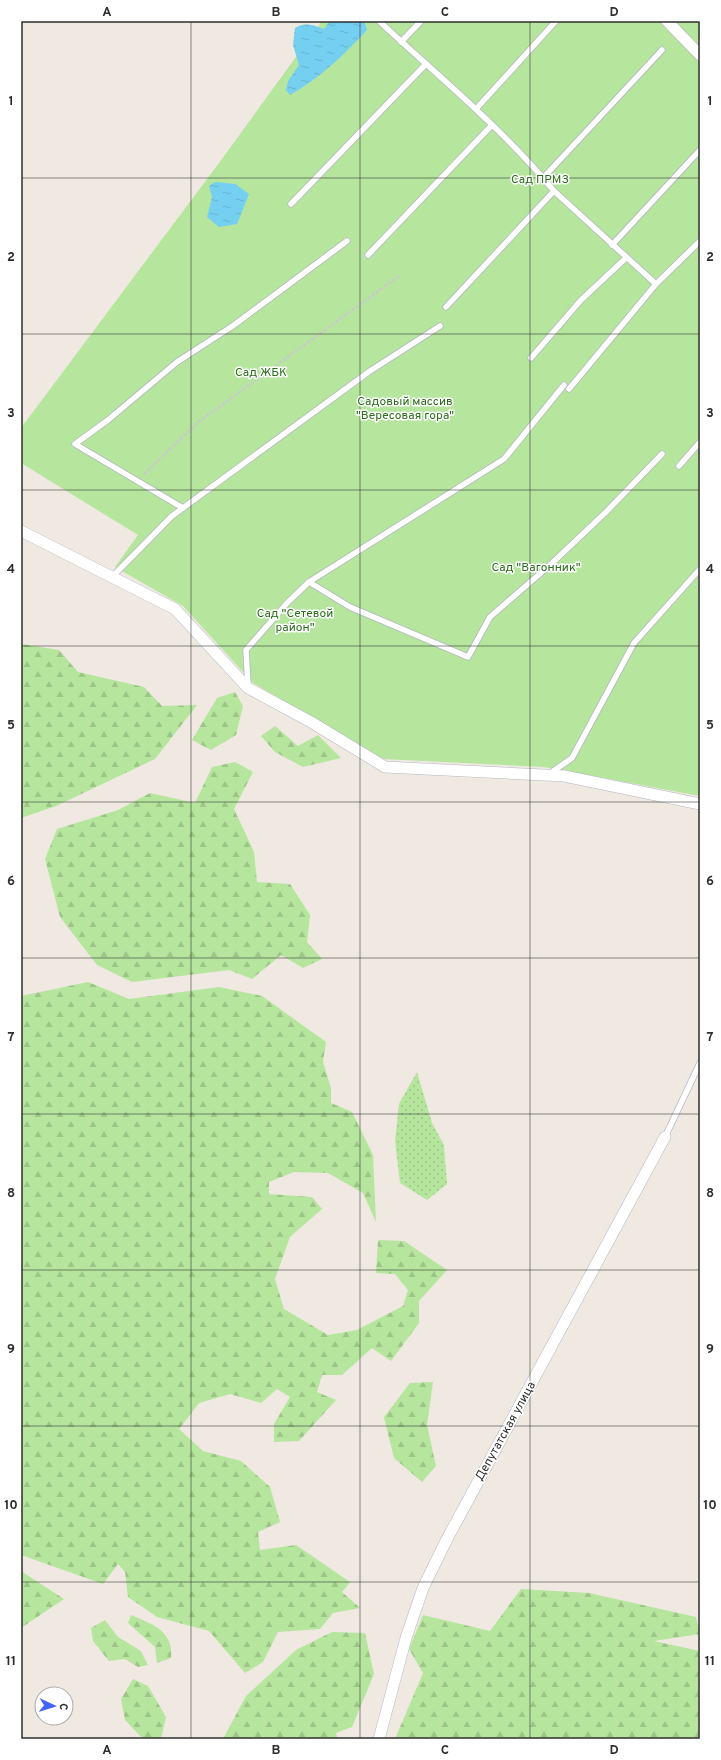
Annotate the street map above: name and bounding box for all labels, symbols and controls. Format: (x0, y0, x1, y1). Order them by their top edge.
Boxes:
text: A (102, 5, 112, 21)
text: B (272, 5, 281, 21)
text: C (441, 5, 449, 21)
text: D (609, 5, 619, 21)
text: 1 (8, 94, 14, 110)
text: 1 (707, 94, 713, 110)
park label: Сад ПРМЗ (511, 172, 569, 188)
text: 2 (7, 250, 15, 266)
text: 2 (706, 250, 714, 266)
park label: Сад ЖБК (235, 365, 287, 381)
park label: Садовый массив "Вересовая гора" (356, 394, 454, 424)
text: 3 (7, 406, 15, 422)
text: 3 (706, 406, 714, 422)
park label: Сад "Вагонник" (491, 560, 581, 576)
text: 4 (7, 562, 15, 578)
text: 4 (706, 562, 714, 578)
park label: Сад "Сетевой район" (257, 606, 333, 636)
text: 5 (7, 718, 15, 734)
text: 5 (706, 718, 714, 734)
text: 6 (7, 874, 15, 890)
text: 6 (706, 874, 714, 890)
text: 7 (8, 1030, 15, 1046)
text: 7 (707, 1030, 714, 1046)
text: 8 (7, 1186, 15, 1202)
text: 8 (706, 1186, 714, 1202)
text: 9 (7, 1342, 15, 1358)
text: 9 (706, 1342, 714, 1358)
street label: Депутатская улица (472, 1379, 540, 1484)
text: 10 (4, 1498, 18, 1514)
text: 10 (703, 1498, 717, 1514)
text: 11 (6, 1654, 16, 1670)
text: 11 (705, 1654, 715, 1670)
north arrow (34, 1686, 74, 1726)
text: С (56, 1703, 70, 1711)
text: A (102, 1743, 112, 1759)
text: B (272, 1743, 281, 1759)
text: C (441, 1743, 449, 1759)
text: D (609, 1743, 619, 1759)

